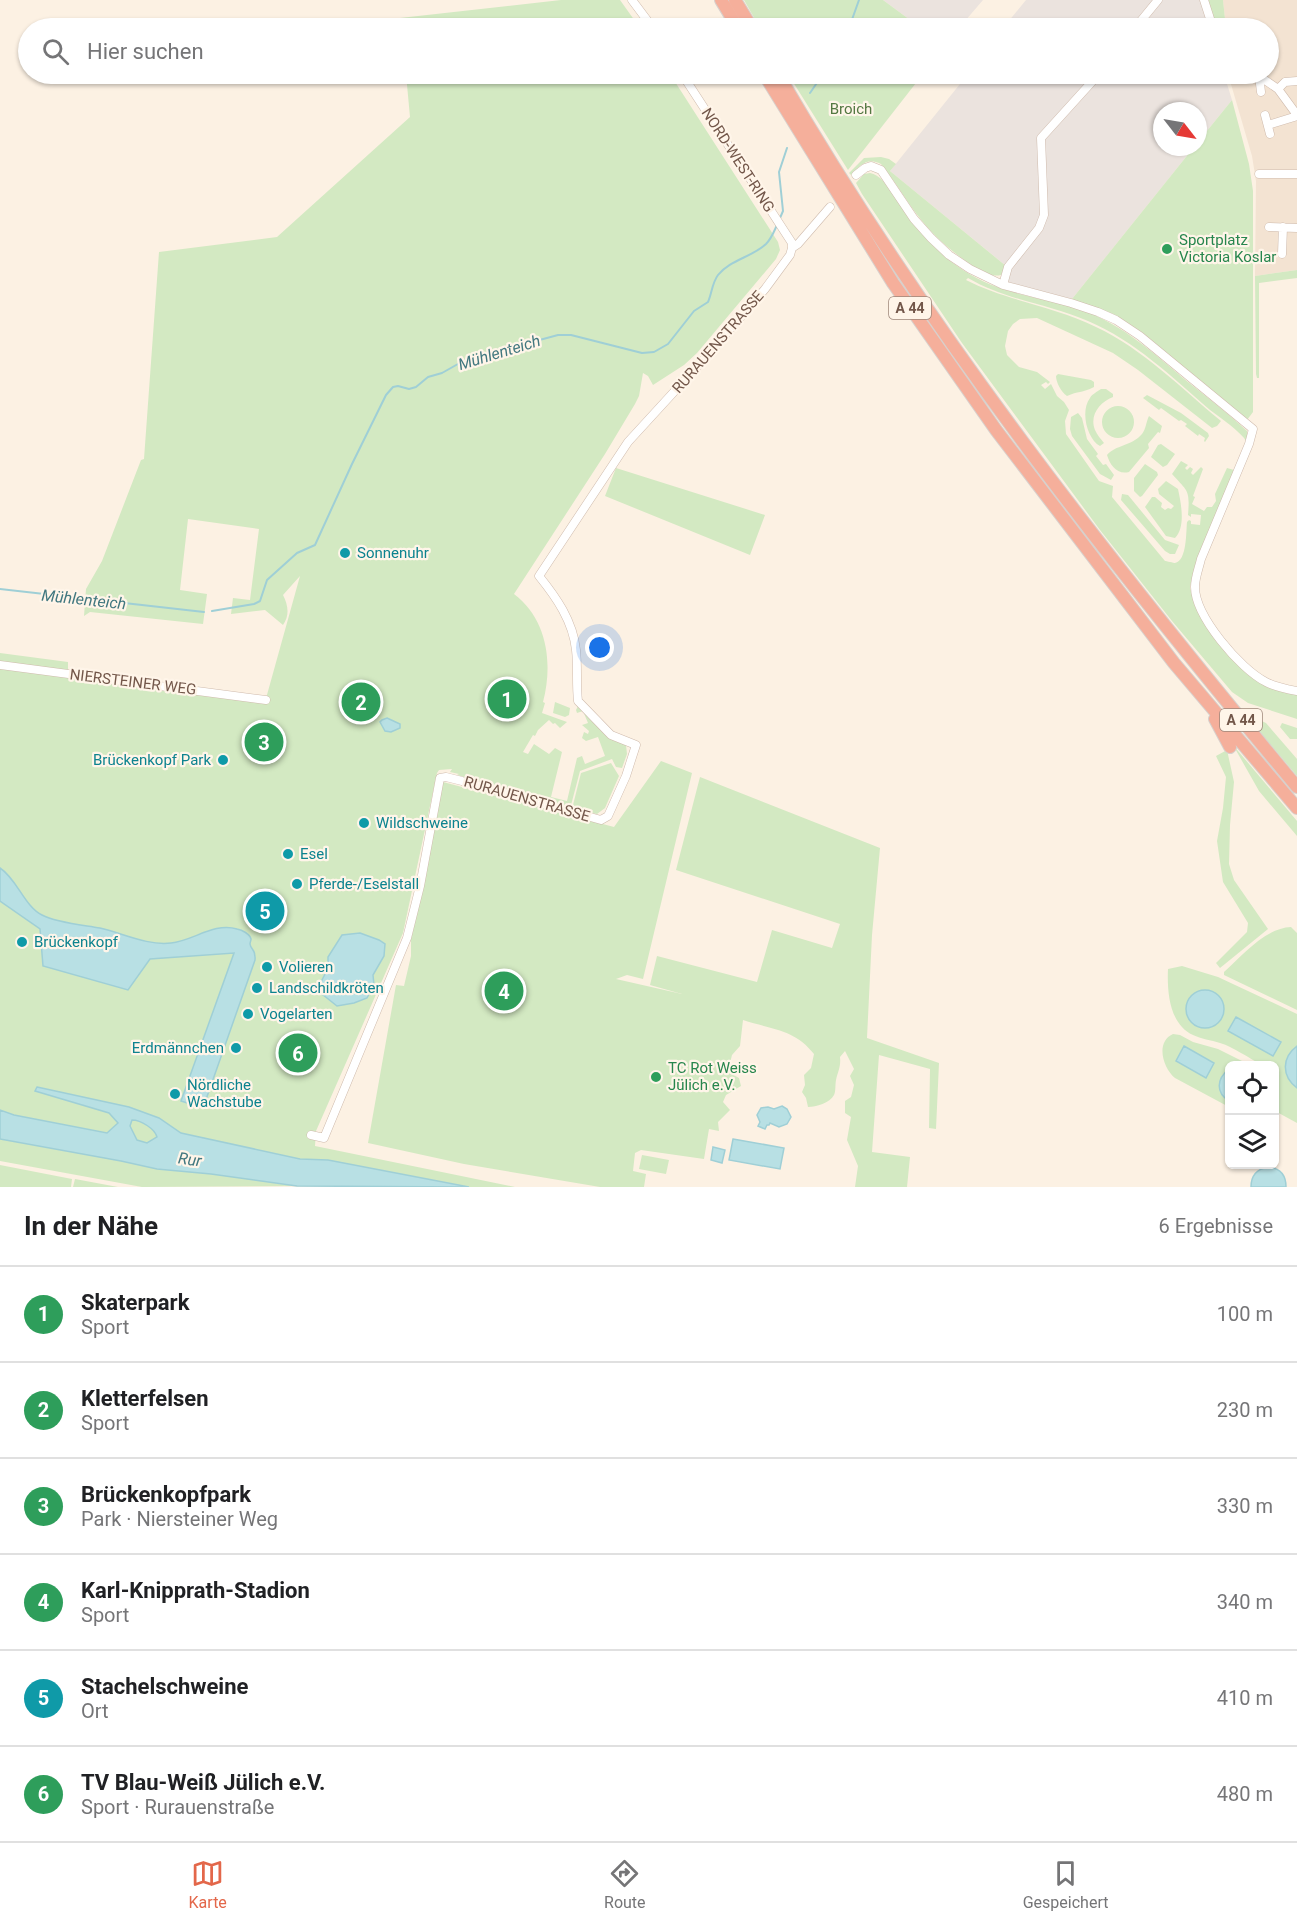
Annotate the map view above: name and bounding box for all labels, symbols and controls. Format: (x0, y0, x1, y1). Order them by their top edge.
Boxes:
search box (18, 18, 1279, 84)
icon: search (39, 35, 72, 68)
text: Hier suchen (87, 39, 204, 64)
park label: Broich (830, 100, 872, 118)
north arrow (1153, 102, 1207, 156)
street label: NORD-WEST-RING (698, 105, 778, 215)
place label: Sportplatz Victoria Koslar (1179, 231, 1276, 266)
marker: Sportplatz Victoria Koslar (1160, 242, 1174, 256)
street label: RURAUENSTRASSE (669, 287, 768, 397)
road number: A 44 (889, 297, 931, 319)
water label: Mühlenteich (456, 331, 543, 374)
place label: Sonnenuhr (357, 544, 429, 562)
marker: Sonnenuhr (338, 546, 352, 560)
water label: Mühlenteich (41, 586, 127, 613)
your location (585, 633, 614, 662)
street label: NIERSTEINER WEG (69, 665, 197, 699)
pin: 1 (488, 676, 526, 722)
pin: 2 (342, 680, 380, 724)
road number: A 44 (1220, 709, 1262, 731)
pin: 3 (244, 720, 284, 764)
place label: Brückenkopf Park (93, 751, 211, 769)
marker: Brückenkopf Park (216, 753, 230, 767)
street label: RURAUENSTRASSE (462, 772, 592, 826)
place label: Wildschweine (376, 814, 468, 832)
marker: Wildschweine (357, 816, 371, 830)
place label: Esel (300, 845, 328, 863)
marker: Esel (281, 847, 295, 861)
place label: Pferde-/Eselstall (309, 875, 419, 893)
marker: Pferde-/Eselstall (290, 877, 304, 891)
pin: 5 (246, 888, 284, 934)
place label: Brückenkopf (34, 933, 119, 951)
marker: Brückenkopf (15, 935, 29, 949)
place label: Volieren (279, 958, 333, 976)
marker: Volieren (260, 960, 274, 974)
pin: 4 (484, 968, 524, 1014)
place label: Landschildkröten (269, 979, 384, 997)
marker: Landschildkröten (250, 981, 264, 995)
place label: Vogelarten (260, 1005, 333, 1023)
marker: Vogelarten (241, 1007, 255, 1021)
pin: 6 (278, 1030, 318, 1076)
place label: Erdmännchen (132, 1039, 224, 1057)
marker: Erdmännchen (229, 1041, 243, 1055)
place label: TC Rot Weiss Jülich e.V. (668, 1059, 757, 1094)
map controls (1225, 1061, 1279, 1169)
button: locate (1225, 1061, 1279, 1115)
marker: TC Rot Weiss Jülich e.V. (649, 1070, 663, 1084)
place label: Nördliche Wachstube (187, 1076, 262, 1111)
marker: Nördliche Wachstube (168, 1087, 182, 1101)
button: layers (1225, 1115, 1279, 1169)
water label: Rur (177, 1148, 204, 1171)
text: In der Nähe (24, 1211, 158, 1241)
text: 6 Ergebnisse (1159, 1214, 1273, 1238)
text: Skaterpark (81, 1290, 189, 1315)
text: 1 (38, 1302, 49, 1326)
text: 100 m (1217, 1302, 1273, 1326)
text: Sport (81, 1315, 129, 1339)
text: Kletterfelsen (81, 1386, 209, 1411)
text: 2 (38, 1398, 49, 1422)
text: 230 m (1217, 1398, 1273, 1422)
text: Sport (81, 1411, 129, 1435)
text: Brückenkopfpark (81, 1482, 251, 1507)
text: 3 (38, 1494, 49, 1518)
text: 330 m (1217, 1494, 1273, 1518)
text: Park · Niersteiner Weg (81, 1507, 278, 1531)
text: Karl-Knipprath-Stadion (81, 1578, 310, 1603)
text: 4 (38, 1590, 49, 1614)
text: 340 m (1217, 1590, 1273, 1614)
text: Sport (81, 1603, 129, 1627)
text: Stachelschweine (81, 1674, 248, 1699)
text: 5 (38, 1686, 49, 1710)
text: 410 m (1217, 1686, 1273, 1710)
text: Ort (81, 1699, 109, 1723)
text: TV Blau-Weiß Jülich e.V. (81, 1770, 325, 1795)
text: 6 (38, 1782, 49, 1806)
text: 480 m (1217, 1782, 1273, 1806)
text: Sport · Rurauenstraße (81, 1795, 274, 1819)
tab: Karte (189, 1857, 227, 1912)
tab: Route (604, 1857, 646, 1912)
tab: Gespeichert (1023, 1857, 1108, 1912)

